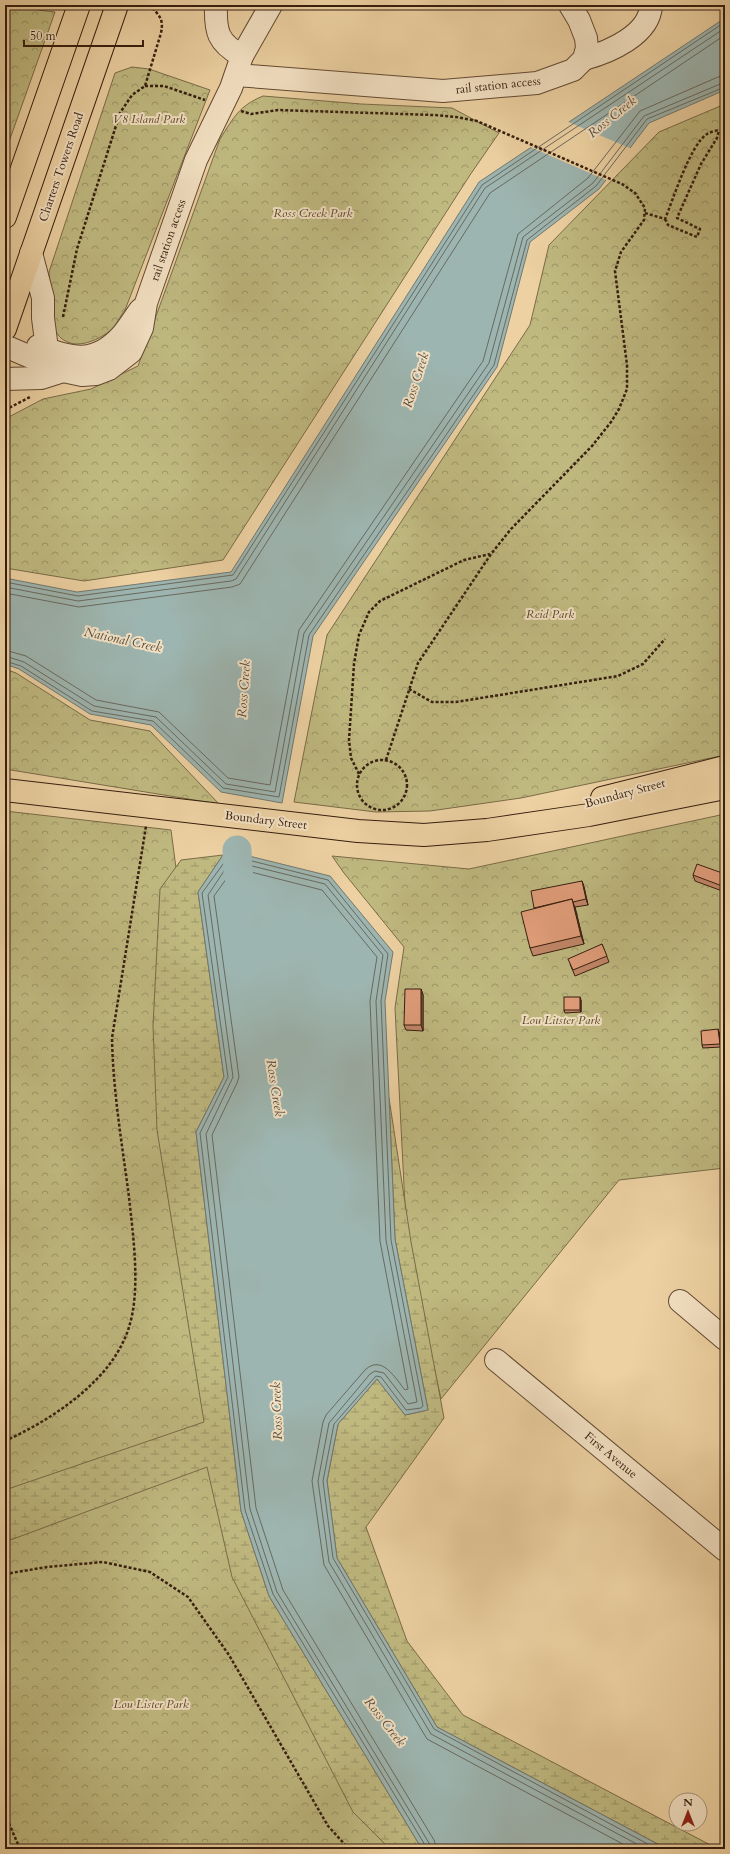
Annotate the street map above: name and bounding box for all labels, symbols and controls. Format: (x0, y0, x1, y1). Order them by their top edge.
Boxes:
scale bar (24, 22, 143, 48)
text: 50 m (30, 28, 57, 44)
street label: rail station access (455, 73, 541, 97)
water label: Ross Creek (584, 92, 640, 142)
street label: Charters Towers Road (35, 110, 87, 224)
park label: V8 Island Park (113, 111, 185, 127)
street label: rail station access (147, 197, 189, 283)
park label: Ross Creek Park (274, 205, 353, 221)
water label: Ross Creek (399, 349, 434, 410)
park label: Reid Park (526, 606, 574, 622)
water label: National Creek (83, 623, 164, 657)
water label: Ross Creek (233, 659, 255, 718)
street label: Boundary Street (583, 775, 667, 811)
street label: Boundary Street (224, 807, 308, 833)
park label: Lou Litster Park (522, 1012, 600, 1028)
water label: Ross Creek (262, 1058, 288, 1118)
water label: Ross Creek (267, 1381, 287, 1440)
street label: First Avenue (581, 1428, 641, 1482)
water label: Ross Creek (360, 1694, 410, 1751)
park label: Lou Lister Park (113, 1696, 189, 1712)
north arrow (668, 1792, 708, 1832)
text: N (683, 1795, 693, 1810)

